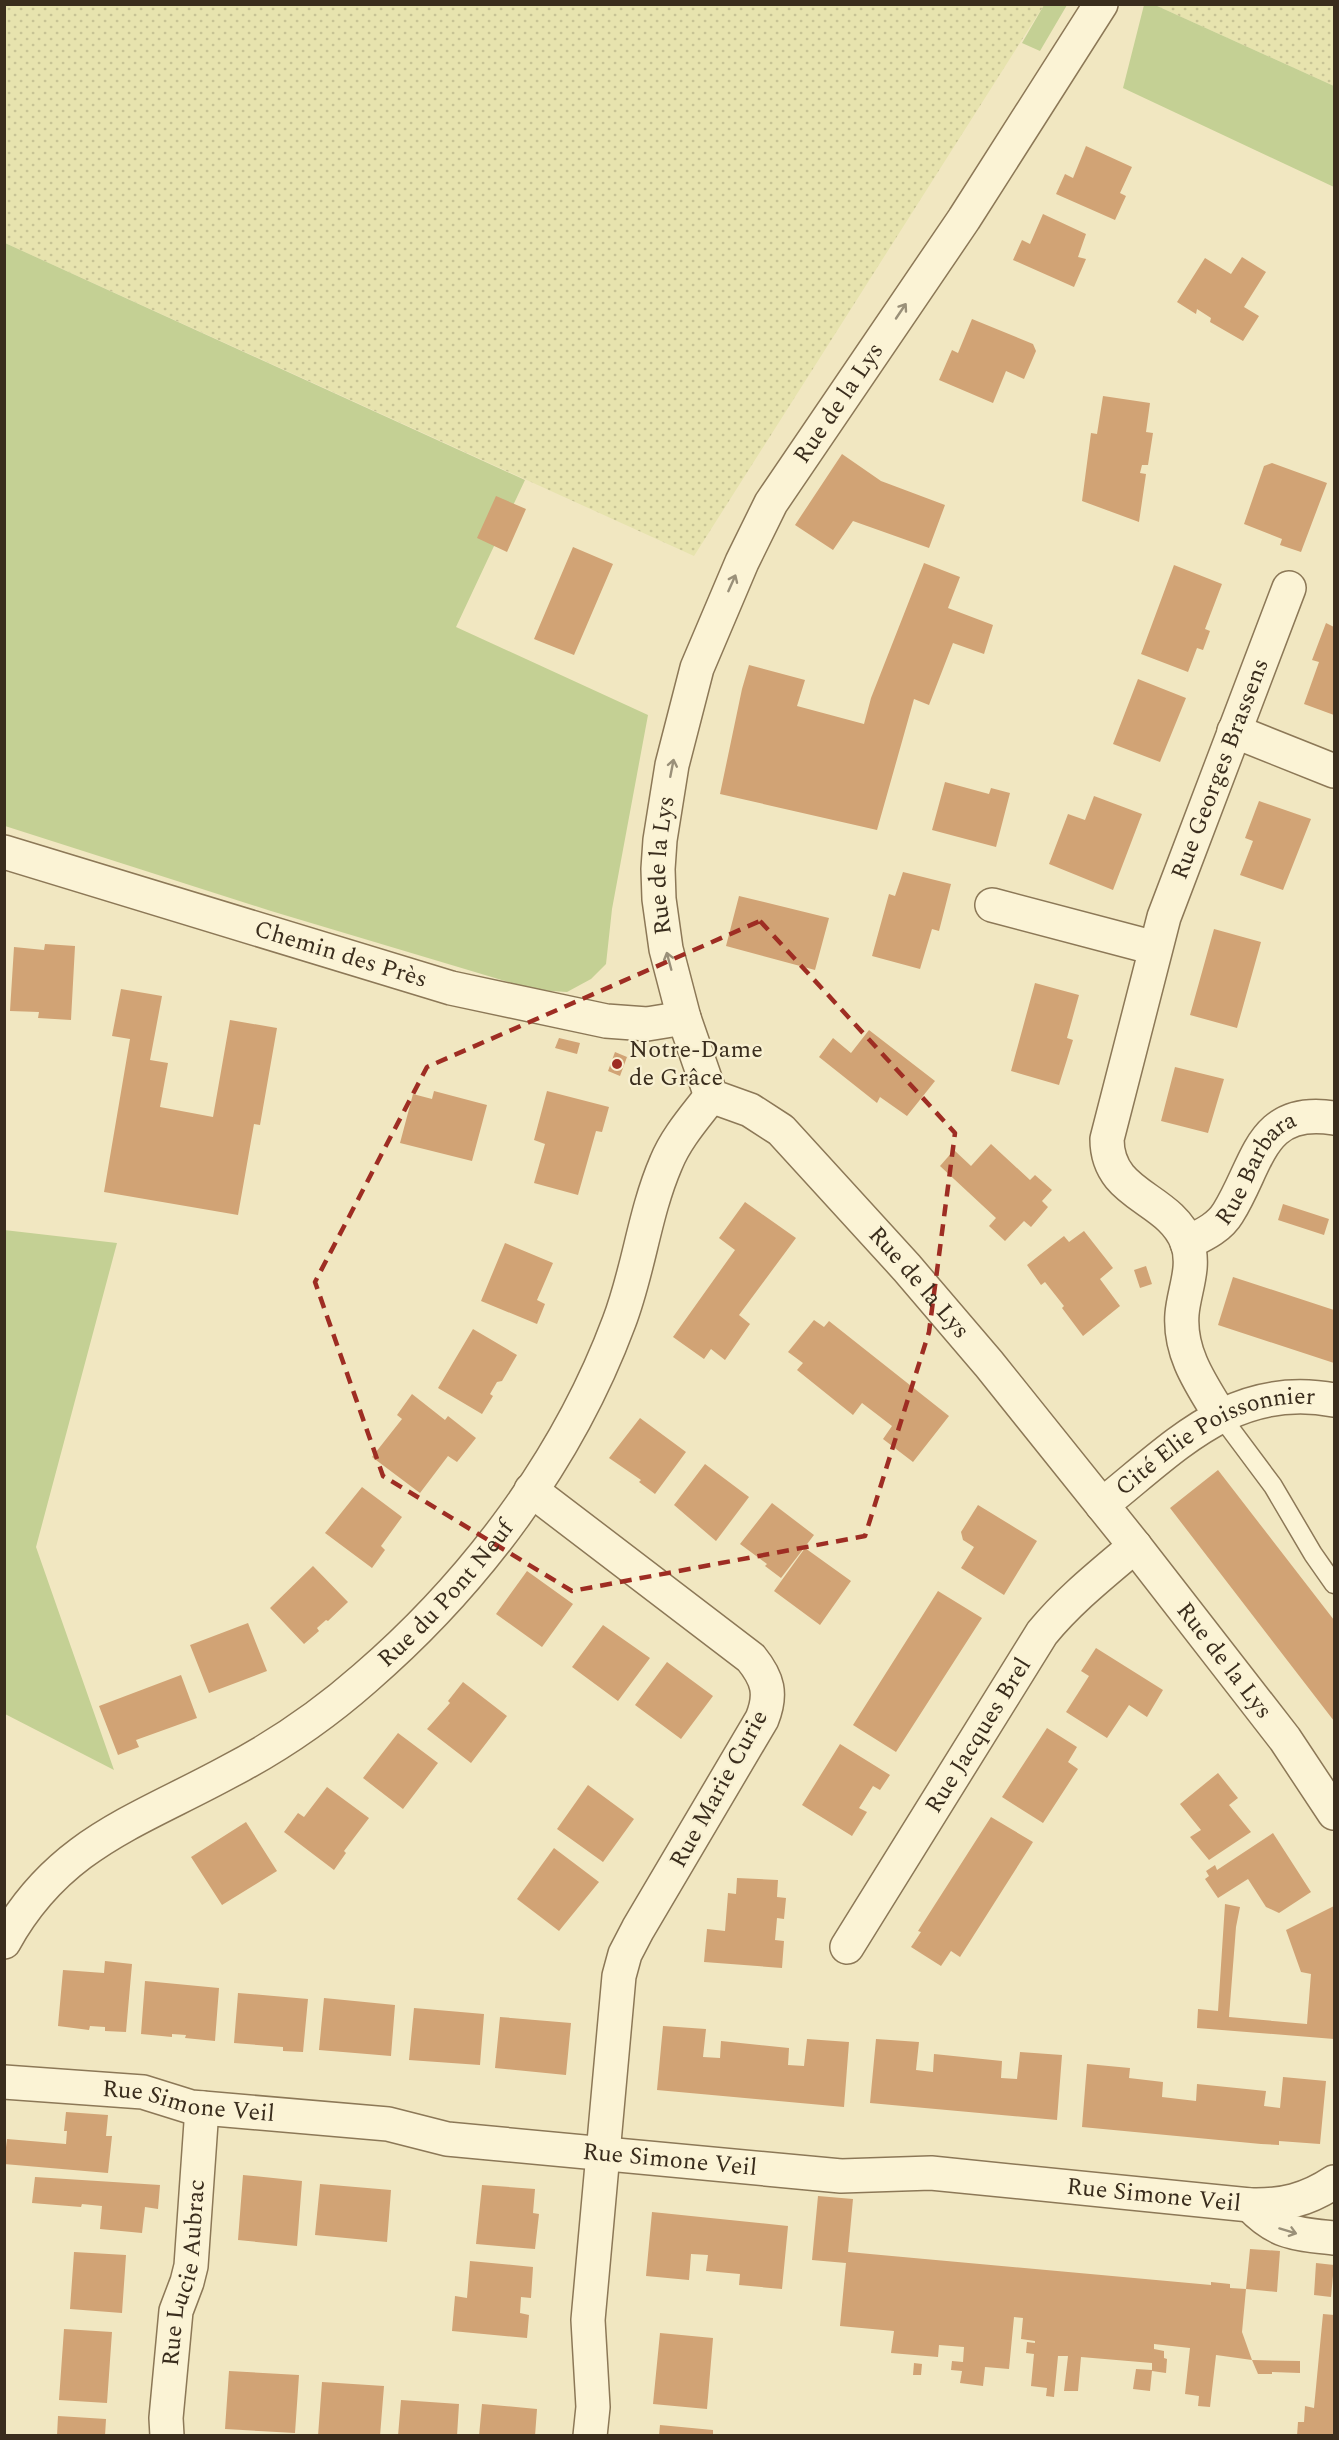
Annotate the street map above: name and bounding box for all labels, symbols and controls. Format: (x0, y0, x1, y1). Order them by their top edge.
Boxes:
one-way arrow (895, 304, 907, 320)
street label: Rue de la Lys (785, 335, 893, 471)
one-way arrow (727, 575, 738, 593)
street label: Rue Georges Brassens (1162, 653, 1279, 885)
one-way arrow (667, 759, 678, 779)
street label: Rue de la Lys (640, 793, 685, 937)
street label: Chemin des Près (250, 911, 432, 998)
one-way arrow (663, 952, 674, 971)
place label: Notre-Dame de Grâce (629, 1032, 763, 1096)
marker: Notre-Dame de Grâce (610, 1057, 624, 1071)
street label: Rue Barbara (1207, 1102, 1302, 1233)
street label: Rue de la Lys (859, 1218, 978, 1347)
street label: Cité Elie Poissonnier (1107, 1379, 1316, 1505)
street label: Rue du Pont Neuf (370, 1511, 524, 1676)
street label: Rue de la Lys (1167, 1594, 1281, 1727)
street label: Rue Jacques Brel (916, 1650, 1041, 1820)
street label: Rue Marie Curie (661, 1703, 777, 1875)
street label: Rue Simone Veil (101, 2071, 276, 2132)
street label: Rue Simone Veil (581, 2134, 759, 2186)
street label: Rue Simone Veil (1065, 2169, 1243, 2222)
street label: Rue Lucie Aubrac (153, 2178, 215, 2368)
one-way arrow (1278, 2226, 1297, 2237)

